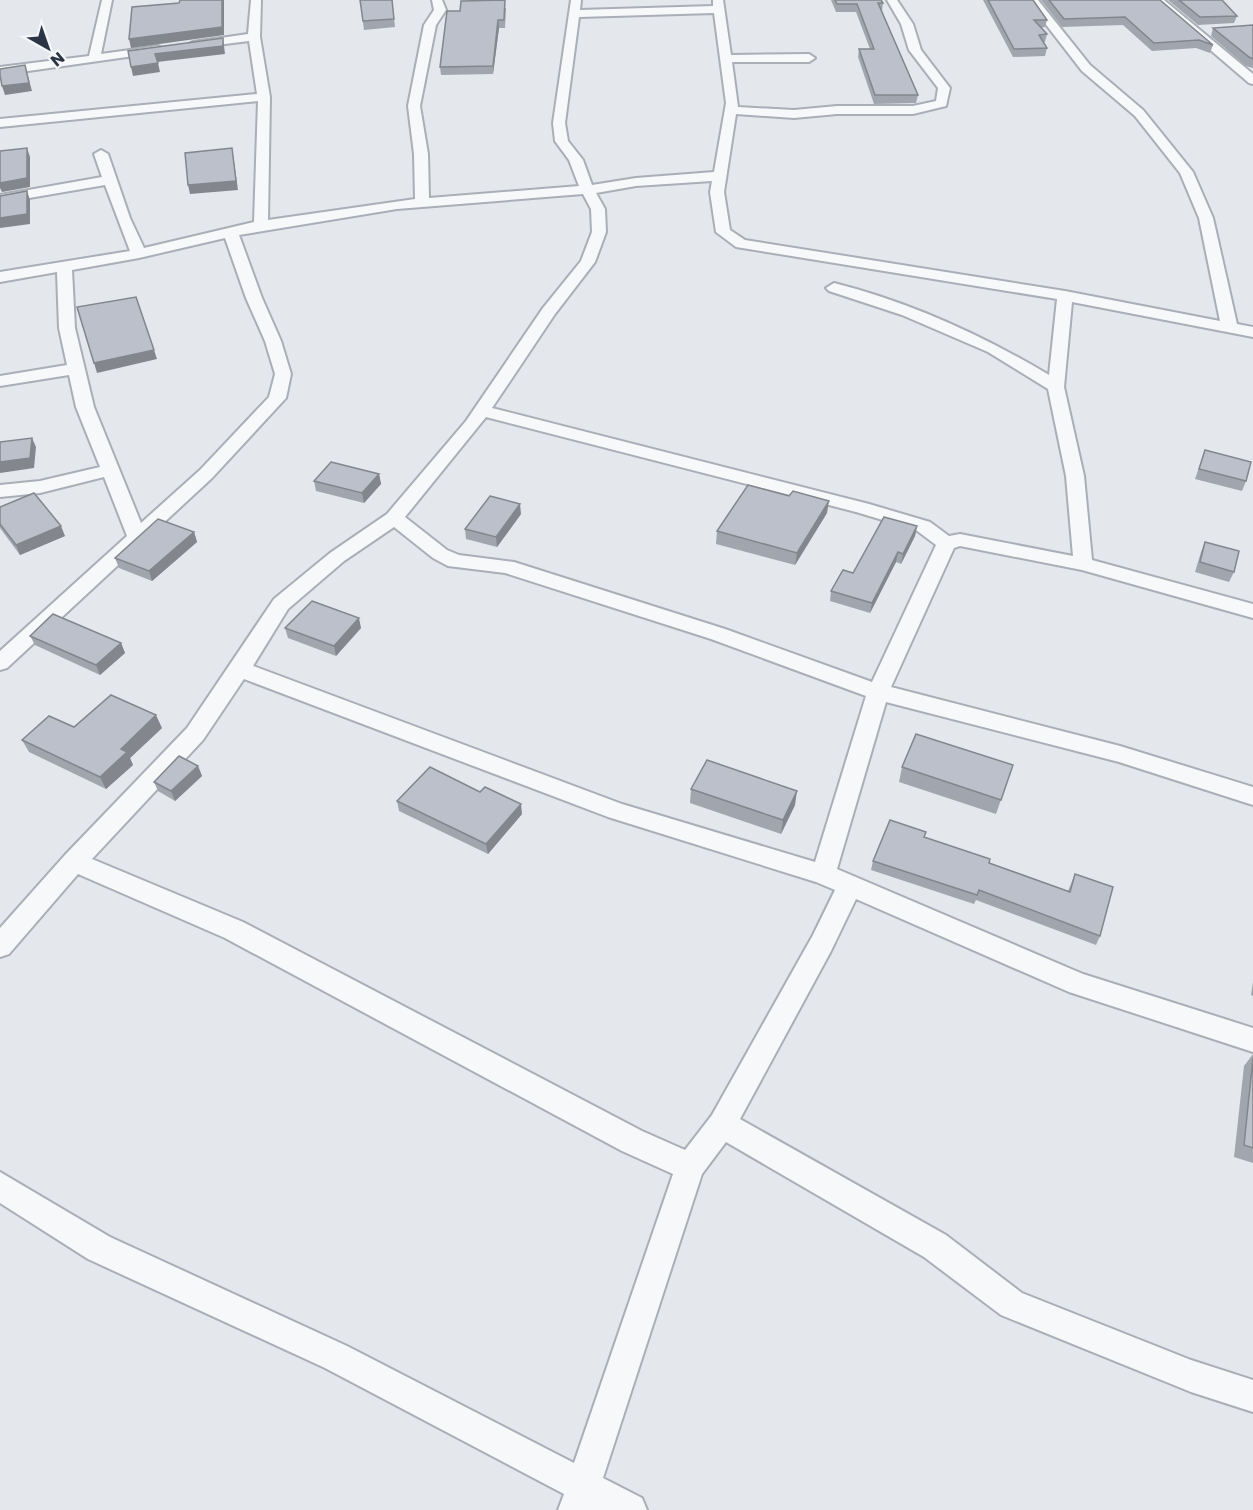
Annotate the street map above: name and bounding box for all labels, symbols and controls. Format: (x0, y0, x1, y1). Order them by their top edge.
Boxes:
north arrow (18, 18, 78, 78)
text: N (45, 46, 69, 72)

